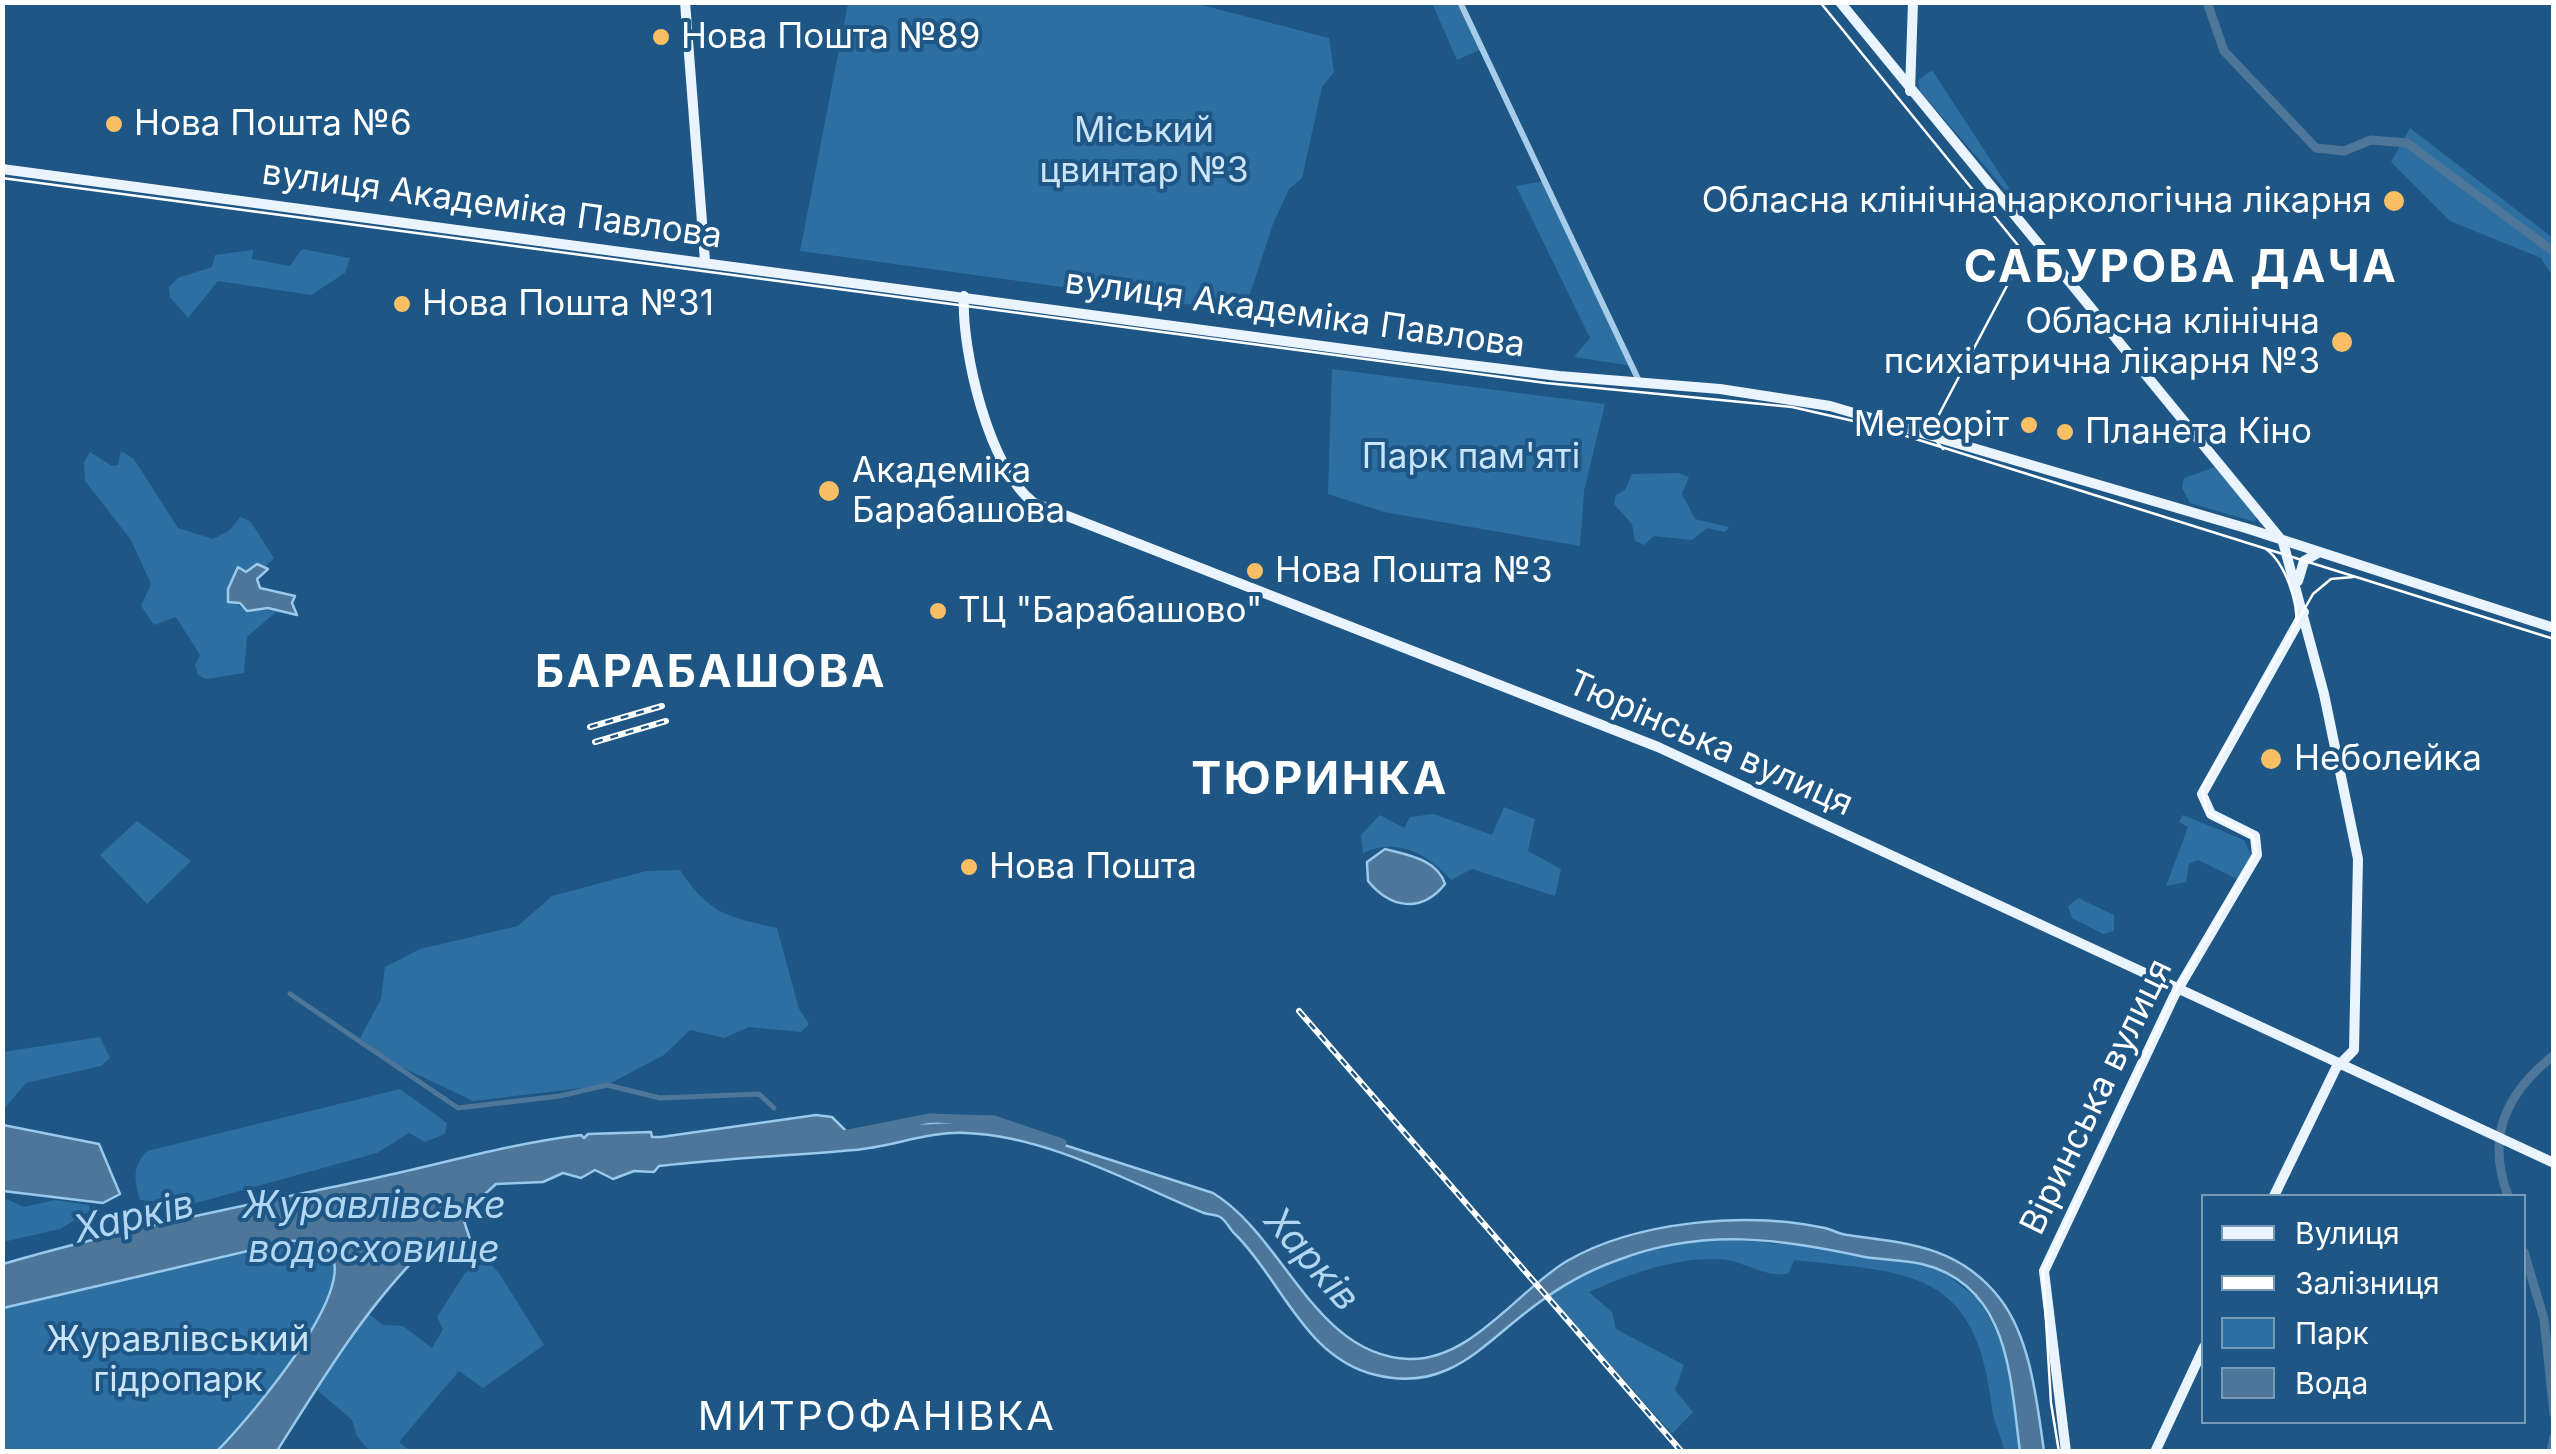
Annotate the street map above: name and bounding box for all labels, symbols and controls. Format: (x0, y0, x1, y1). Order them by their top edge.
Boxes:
place label: Нова Пошта №89 (681, 16, 980, 58)
marker: Нова Пошта №89 (650, 26, 672, 48)
place label: Нова Пошта №6 (134, 103, 412, 145)
park label: Міський цвинтар №3 (1039, 110, 1249, 192)
marker: Нова Пошта №6 (103, 113, 125, 135)
street label: вулиця Академіка Павлова (259, 152, 725, 258)
place label: Обласна клінічна наркологічна лікарня (1702, 180, 2372, 222)
marker: Обласна клінічна наркологічна лікарня (2381, 188, 2407, 214)
district label: САБУРОВА ДАЧА (1964, 241, 2398, 295)
street label: вулиця Академіка Павлова (1062, 261, 1528, 367)
place label: Нова Пошта №31 (422, 283, 714, 325)
marker: Нова Пошта №31 (391, 293, 413, 315)
place label: Обласна клінічна психіатрична лікарня №3 (1884, 301, 2320, 383)
marker: Обласна клінічна психіатрична лікарня №3 (2329, 329, 2355, 355)
place label: Метеоріт (1854, 404, 2009, 446)
place label: Планета Кіно (2085, 411, 2312, 453)
marker: Метеоріт (2018, 414, 2040, 436)
marker: Планета Кіно (2054, 421, 2076, 443)
park label: Парк пам'яті (1362, 436, 1580, 478)
place label: Академіка Барабашова (852, 450, 1065, 532)
marker: Академіка Барабашова (816, 478, 842, 504)
place label: Нова Пошта №3 (1275, 550, 1553, 592)
marker: Нова Пошта №3 (1244, 560, 1266, 582)
place label: ТЦ "Барабашово" (958, 590, 1262, 632)
marker: ТЦ "Барабашово" (927, 600, 949, 622)
district label: БАРАБАШОВА (535, 646, 887, 700)
street label: Тюрінська вулиця (1561, 662, 1859, 826)
place label: Неболейка (2294, 738, 2482, 780)
marker: Неболейка (2258, 746, 2284, 772)
district label: ТЮРИНКА (1191, 753, 1449, 807)
place label: Нова Пошта (989, 846, 1197, 888)
marker: Нова Пошта (958, 856, 980, 878)
street label: Віринська вулиця (2012, 952, 2182, 1242)
water label: Харків (70, 1182, 198, 1254)
water label: Журавлівське водосховище (242, 1184, 506, 1274)
legend (2201, 1194, 2526, 1424)
water label: Харків (1254, 1199, 1368, 1321)
text: Вулиця (2295, 1215, 2400, 1251)
text: Залізниця (2295, 1265, 2440, 1301)
text: Парк (2295, 1315, 2369, 1351)
park label: Журавлівський гідропарк (47, 1319, 309, 1401)
text: Вода (2295, 1365, 2368, 1401)
district label: МИТРОФАНІВКА (698, 1394, 1056, 1442)

